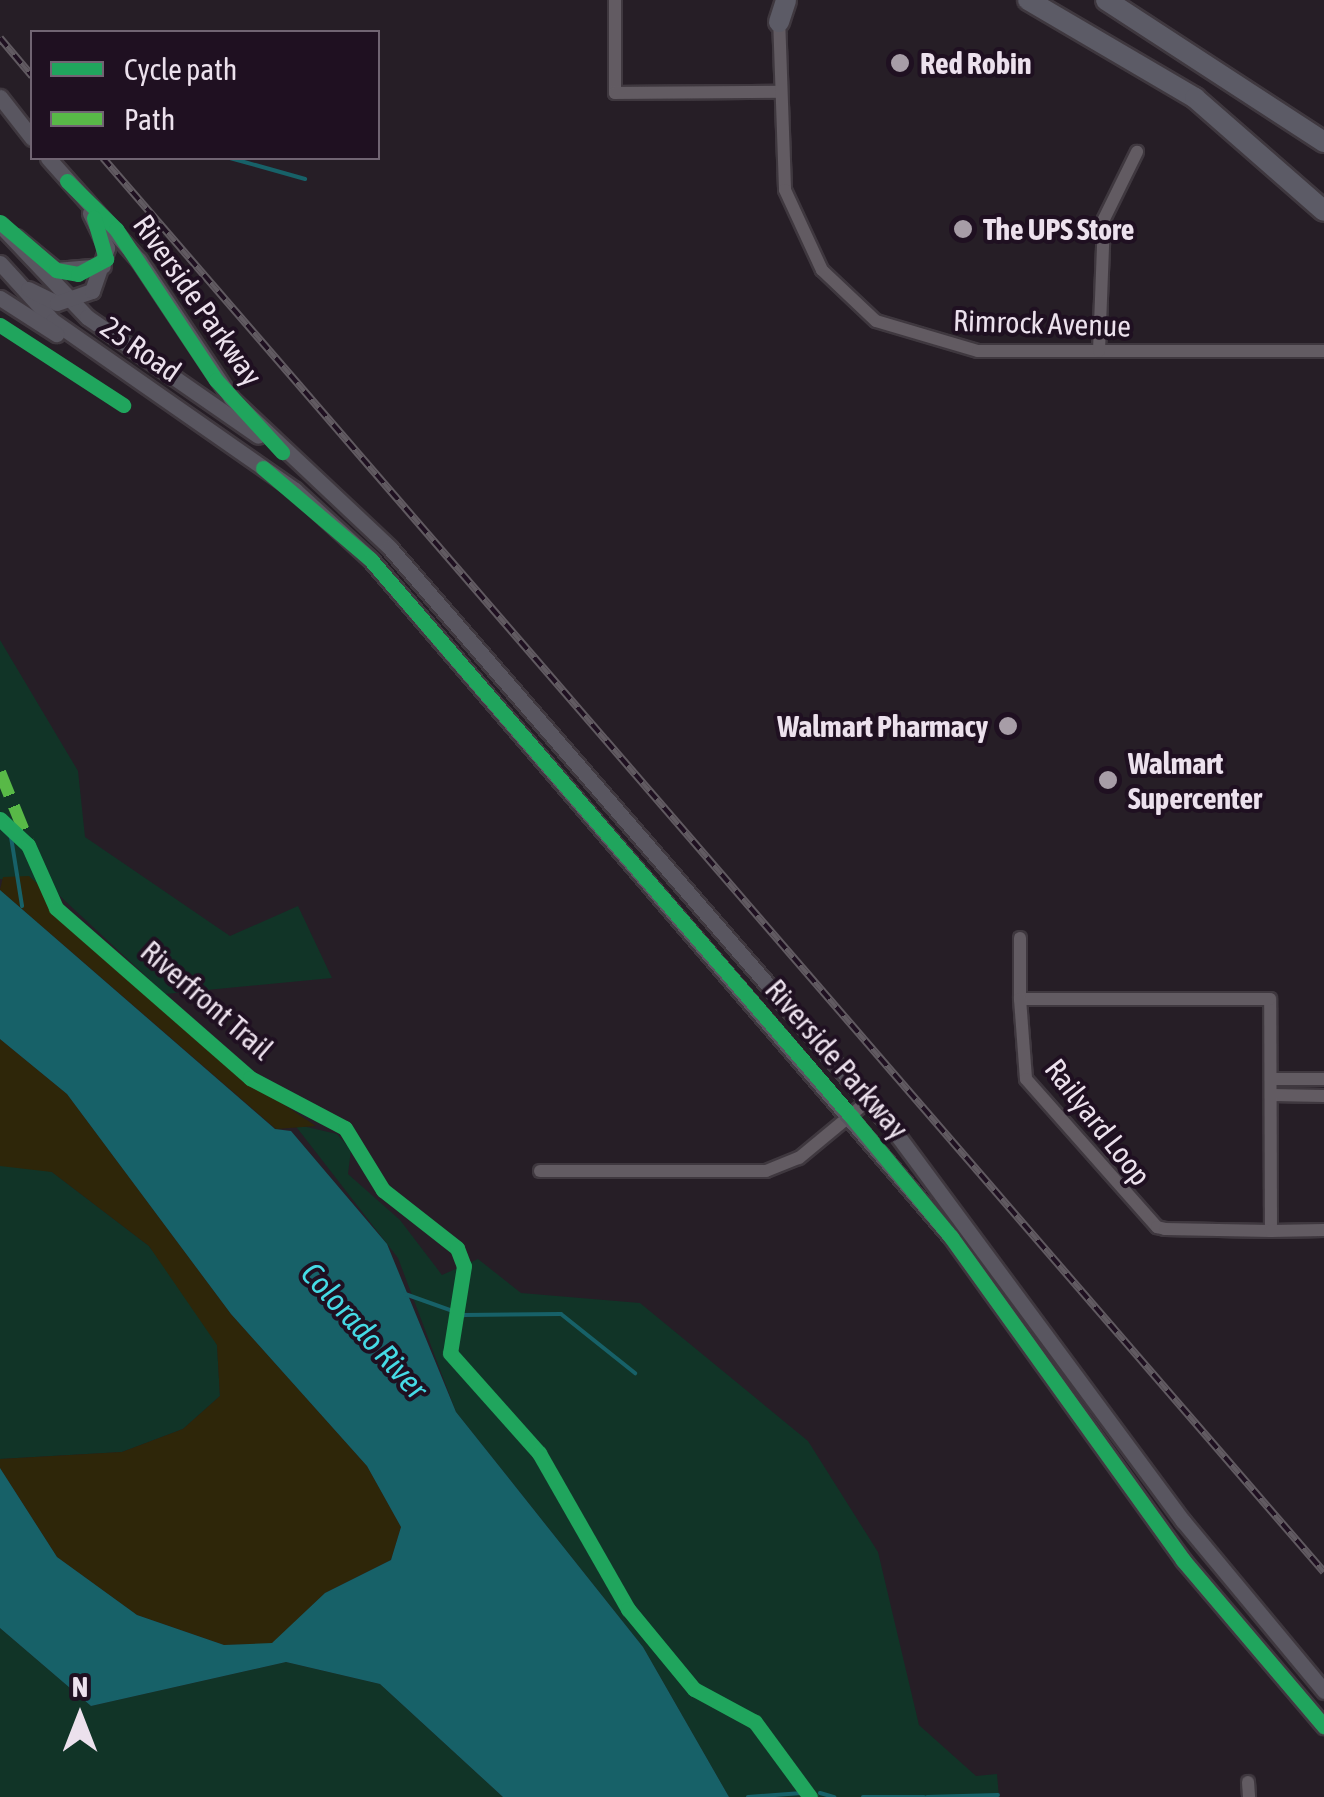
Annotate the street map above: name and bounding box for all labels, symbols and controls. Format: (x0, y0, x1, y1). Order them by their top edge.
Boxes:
legend (30, 30, 380, 160)
place label: Red Robin (920, 45, 1032, 81)
text: Cycle path (124, 52, 237, 86)
marker: Red Robin (889, 52, 911, 74)
text: Path (124, 102, 175, 136)
street label: Riverside Parkway (126, 208, 270, 392)
place label: The UPS Store (983, 211, 1134, 247)
marker: The UPS Store (952, 218, 974, 240)
street label: Rimrock Avenue (952, 302, 1132, 344)
street label: 25 Road (94, 309, 188, 389)
place label: Walmart Pharmacy (777, 708, 988, 744)
marker: Walmart Pharmacy (997, 715, 1019, 737)
place label: Walmart Supercenter (1128, 745, 1262, 816)
marker: Walmart Supercenter (1097, 769, 1119, 791)
street label: Riverfront Trail (134, 933, 280, 1067)
street label: Riverside Parkway (758, 972, 916, 1146)
street label: Railyard Loop (1037, 1052, 1159, 1192)
water label: Colorado River (293, 1255, 435, 1407)
north arrow (30, 1667, 130, 1767)
text: N (72, 1671, 88, 1703)

